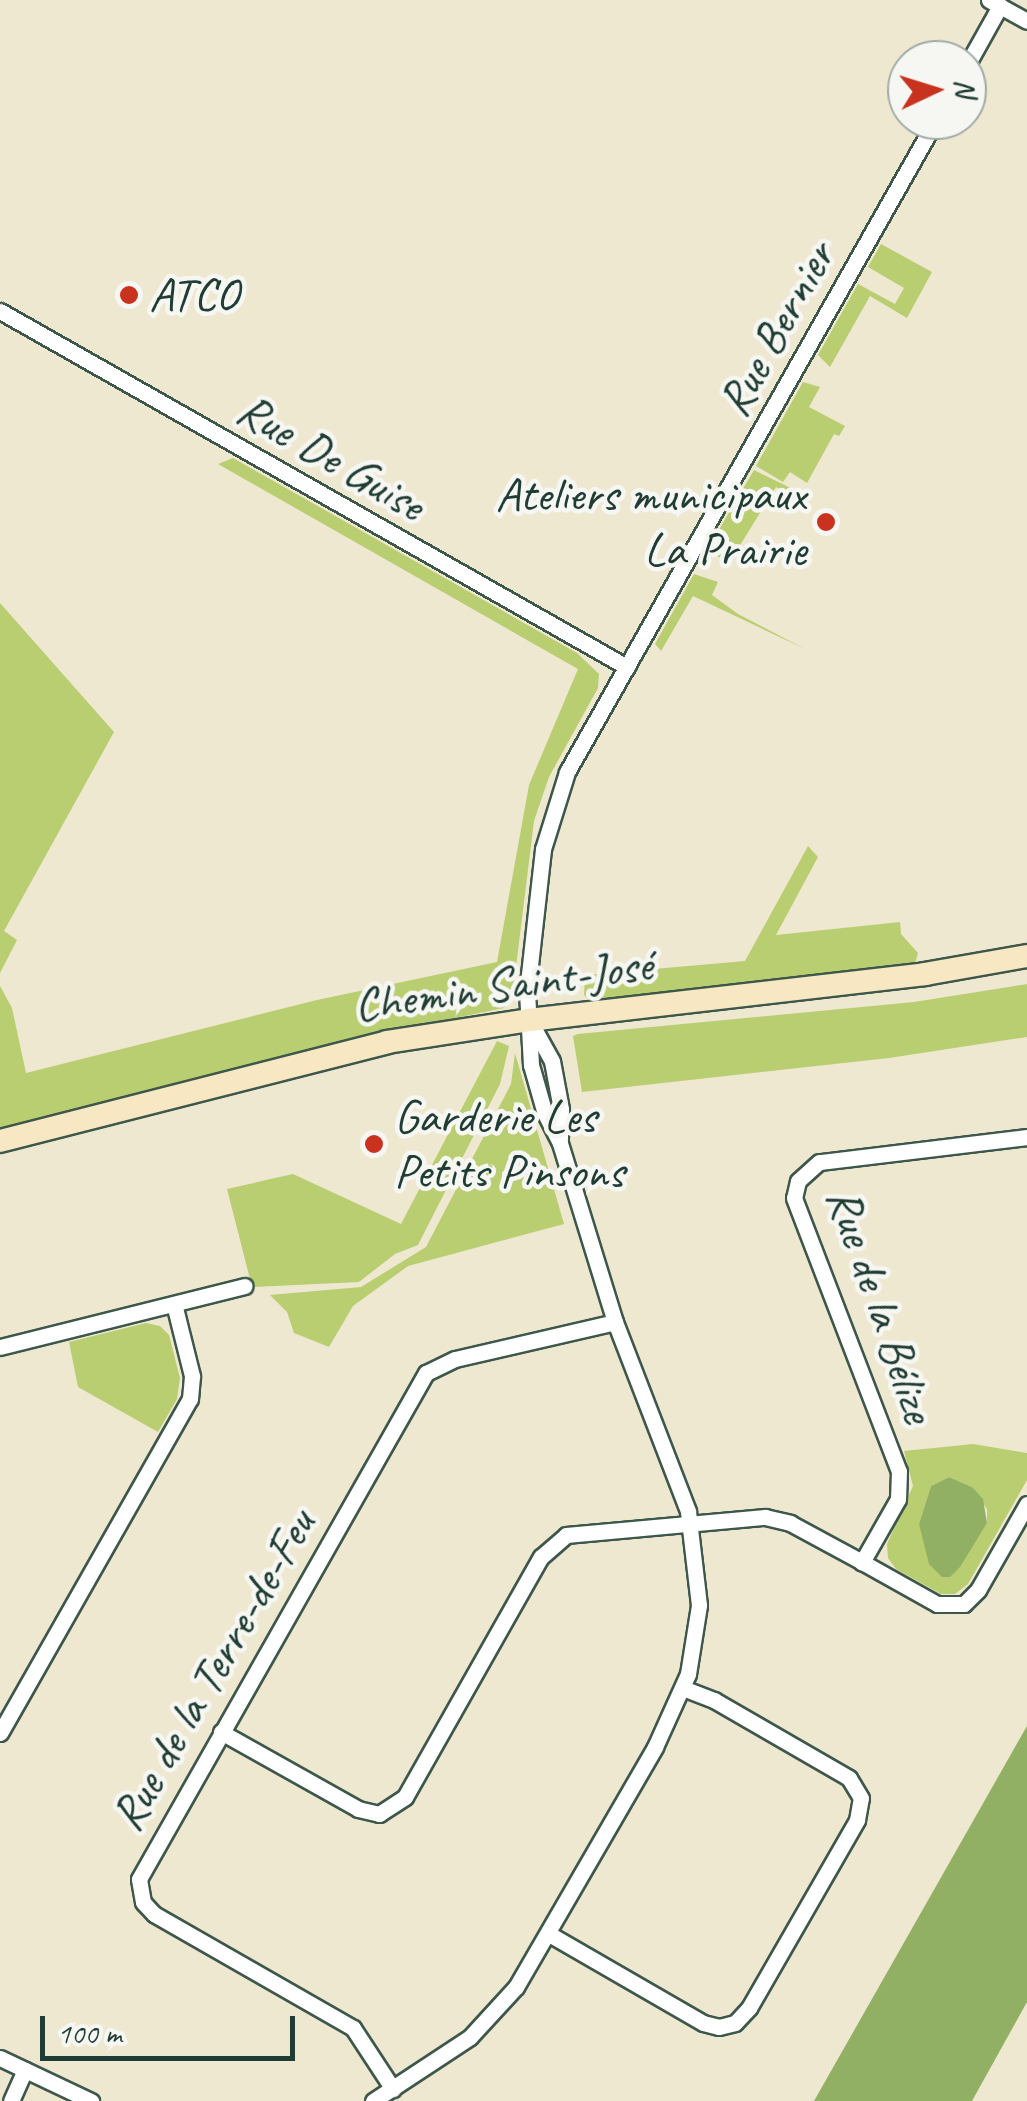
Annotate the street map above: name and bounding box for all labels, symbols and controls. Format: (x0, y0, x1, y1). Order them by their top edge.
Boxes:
north arrow (887, 40, 987, 140)
text: N (947, 78, 983, 98)
street label: Rue Bernier (705, 232, 847, 426)
place label: ATCO (149, 266, 238, 324)
marker: ATCO (118, 284, 140, 306)
street label: Rue De Guise (227, 380, 435, 534)
place label: Ateliers municipaux La Prairie (497, 465, 806, 578)
marker: Ateliers municipaux La Prairie (815, 511, 837, 533)
street label: Chemin Saint-José (350, 936, 656, 1034)
place label: Garderie Les Petits Pinsons (394, 1087, 624, 1200)
marker: Garderie Les Petits Pinsons (363, 1133, 385, 1155)
street label: Rue de la Bélize (814, 1180, 948, 1430)
street label: Rue de la Terre-de-Feu (98, 1500, 328, 1840)
scale bar (45, 1996, 300, 2058)
text: 100 m (57, 2014, 122, 2052)

